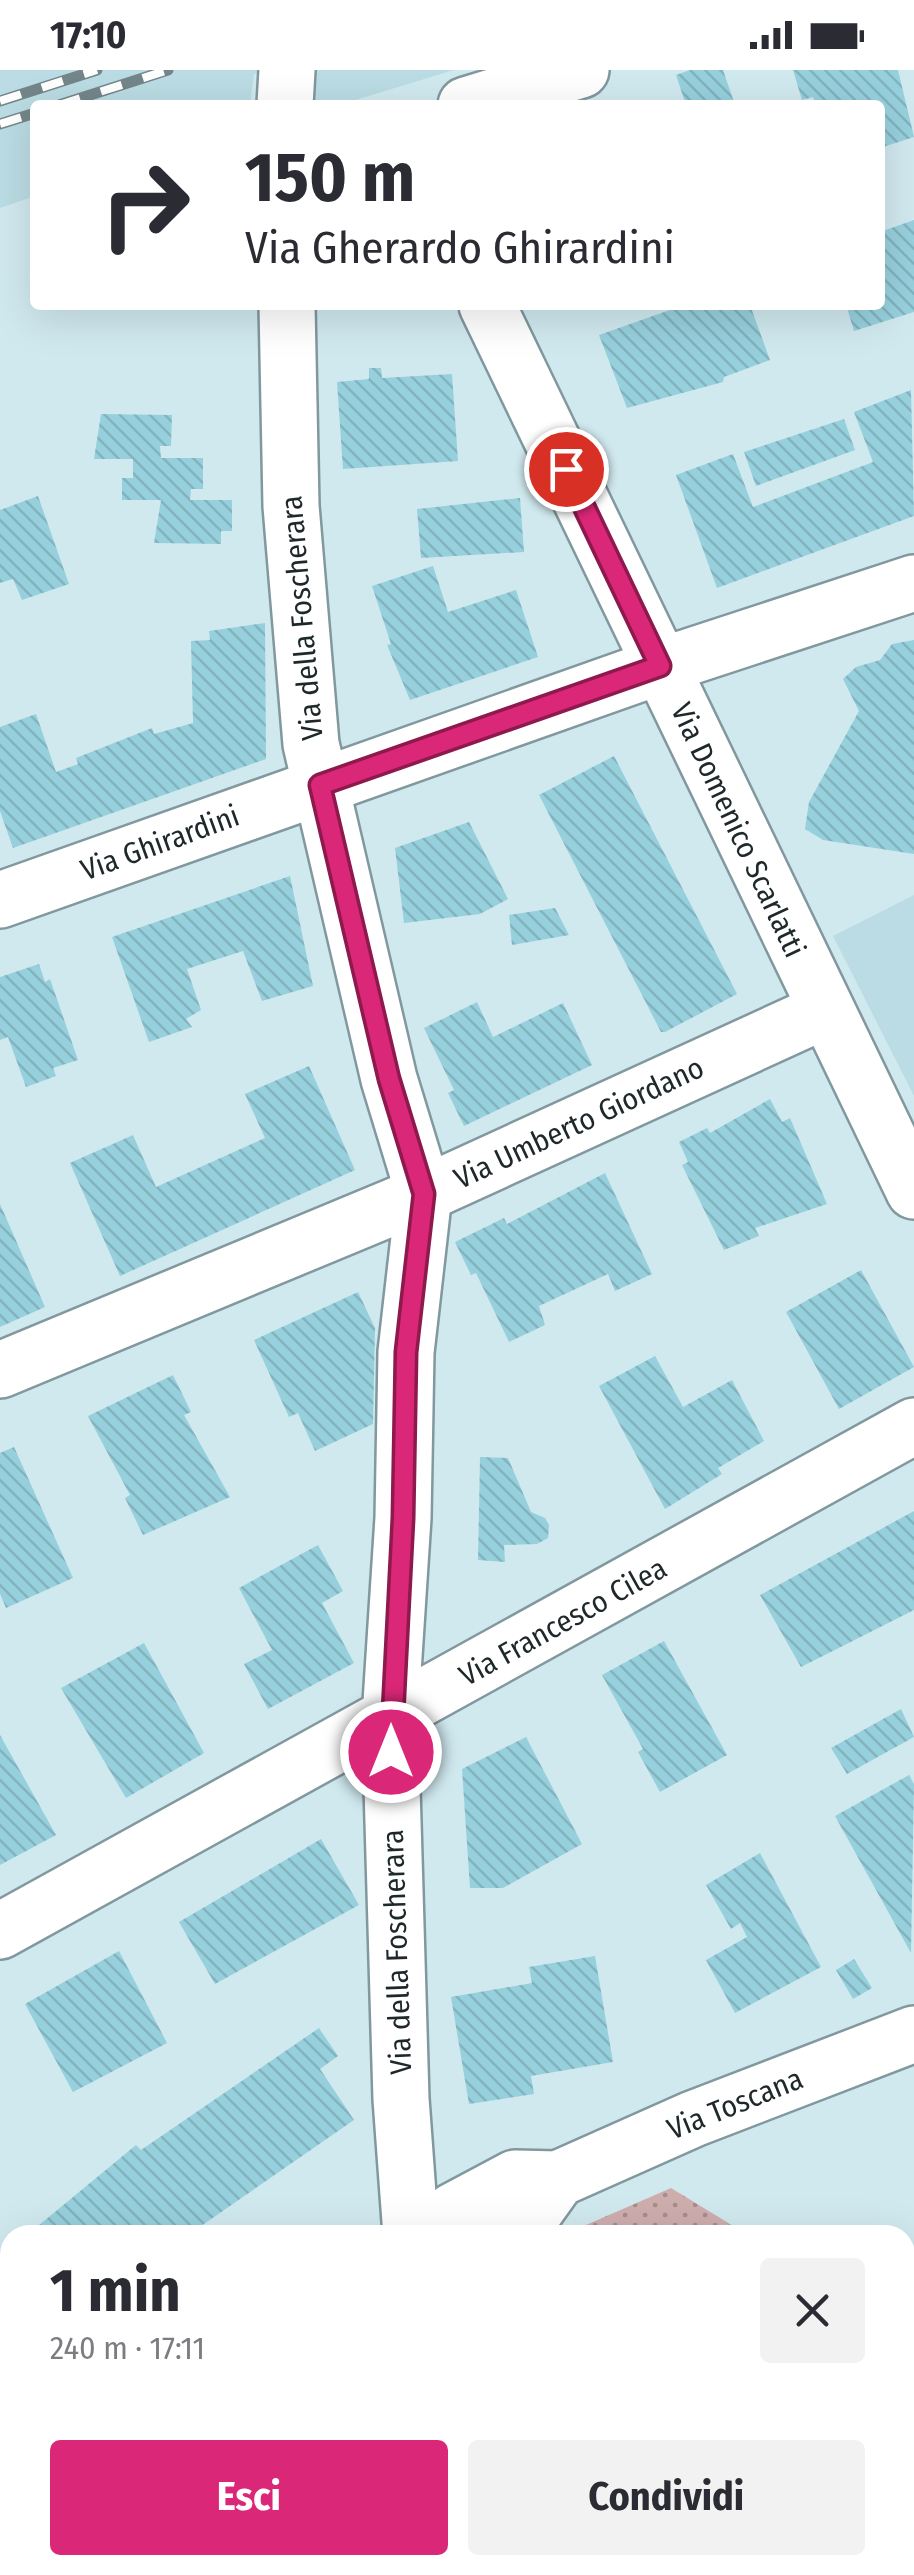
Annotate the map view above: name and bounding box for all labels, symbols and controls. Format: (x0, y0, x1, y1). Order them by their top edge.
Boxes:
text: 17:10 (50, 12, 127, 58)
text: 150 m (245, 136, 415, 220)
icon: right (80, 140, 210, 270)
text: Via Gherardo Ghirardini (245, 221, 675, 275)
pin (524, 427, 609, 512)
icon: arrive (539, 442, 594, 497)
street label: Via della Foscherara (273, 494, 331, 742)
street label: Via Domenico Scarlatti (663, 697, 813, 963)
street label: Via Ghirardini (76, 798, 244, 888)
street label: Via Umberto Giordano (448, 1049, 710, 1197)
street label: Via Francesco Cilea (453, 1550, 673, 1694)
position arrow (339, 1700, 443, 1804)
street label: Via della Foscherara (375, 1829, 419, 2075)
street label: Via Toscana (662, 2060, 808, 2148)
text: 1 min (50, 2255, 181, 2327)
button: close (760, 2258, 865, 2363)
text: 240 m · 17:11 (50, 2329, 205, 2367)
button: Esci (50, 2440, 448, 2555)
button: Condividi (468, 2440, 865, 2555)

